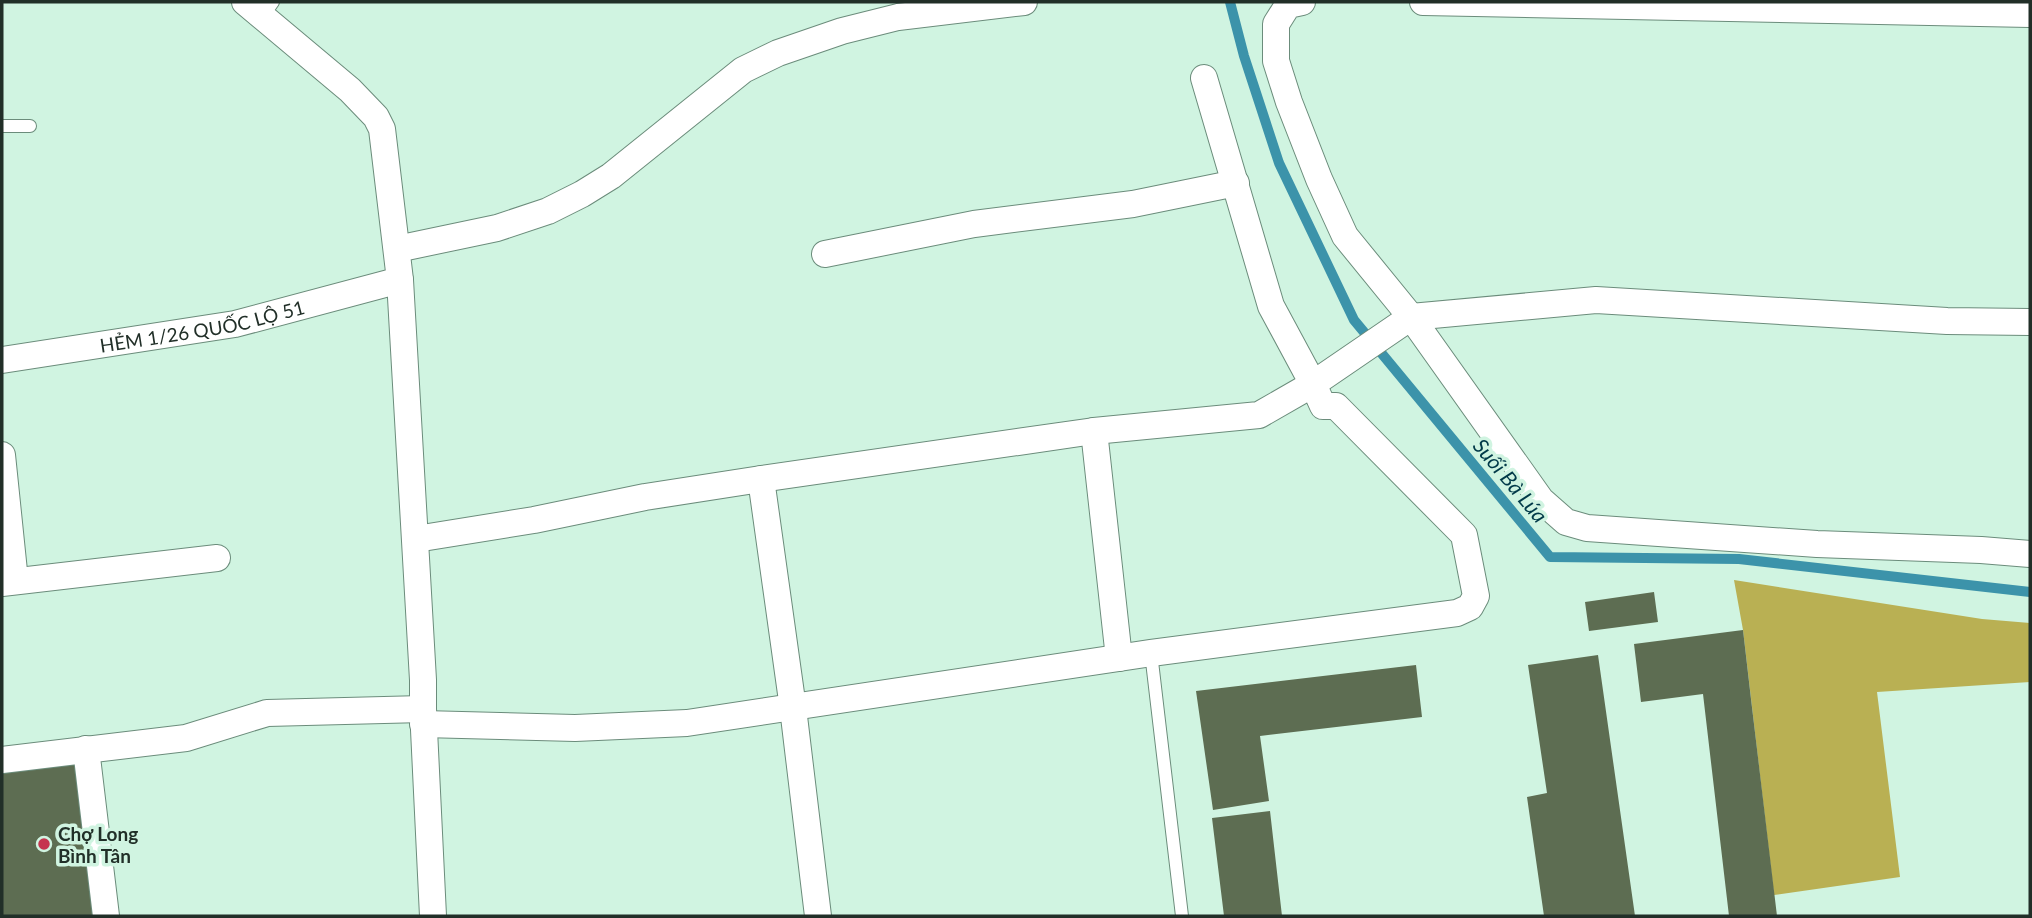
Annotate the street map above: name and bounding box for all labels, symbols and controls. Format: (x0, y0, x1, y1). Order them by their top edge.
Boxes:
street label: HẺM 1/26 QUỐC LỘ 51 (98, 295, 307, 356)
water label: Suối Bà Lúa (1469, 433, 1553, 527)
place label: Chợ Long Bình Tân (58, 822, 138, 867)
marker: Chợ Long Bình Tân (36, 836, 52, 852)

